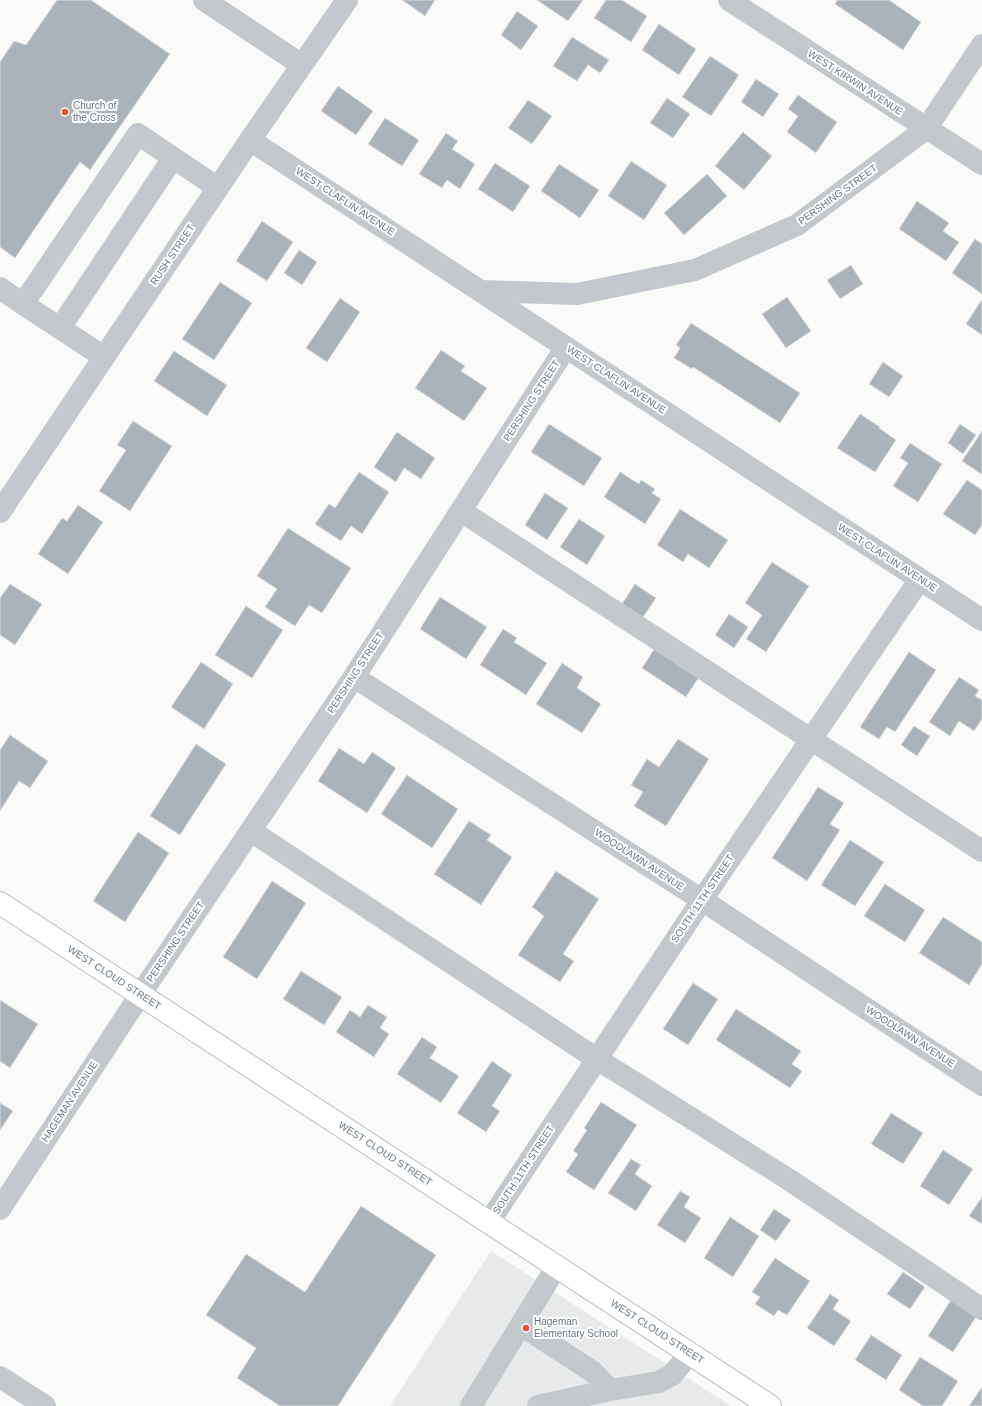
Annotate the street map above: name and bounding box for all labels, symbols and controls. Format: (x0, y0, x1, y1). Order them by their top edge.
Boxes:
street label: WEST KIRWIN AVENUE (805, 48, 905, 118)
place label: Church of the Cross (73, 100, 116, 124)
marker: Church of the Cross (60, 107, 70, 117)
street label: PERSHING STREET (796, 162, 880, 228)
street label: WEST CLAFLIN AVENUE (293, 165, 397, 239)
street label: RUSH STREET (148, 222, 198, 288)
street label: WEST CLAFLIN AVENUE (564, 343, 668, 417)
street label: PERSHING STREET (501, 358, 563, 444)
street label: WEST CLAFLIN AVENUE (835, 521, 939, 595)
street label: PERSHING STREET (325, 630, 387, 716)
street label: WOODLAWN AVENUE (592, 827, 686, 893)
street label: SOUTH 11TH STREET (669, 853, 737, 945)
street label: PERSHING STREET (145, 899, 207, 985)
street label: WEST CLOUD STREET (65, 943, 163, 1013)
street label: WOODLAWN AVENUE (863, 1004, 957, 1070)
street label: HAGEMAN AVENUE (39, 1059, 101, 1145)
street label: WEST CLOUD STREET (336, 1119, 434, 1189)
street label: SOUTH 11TH STREET (491, 1123, 557, 1217)
street label: WEST CLOUD STREET (608, 1297, 706, 1367)
place label: Hageman Elementary School (534, 1316, 618, 1340)
marker: Hageman Elementary School (521, 1323, 531, 1333)

